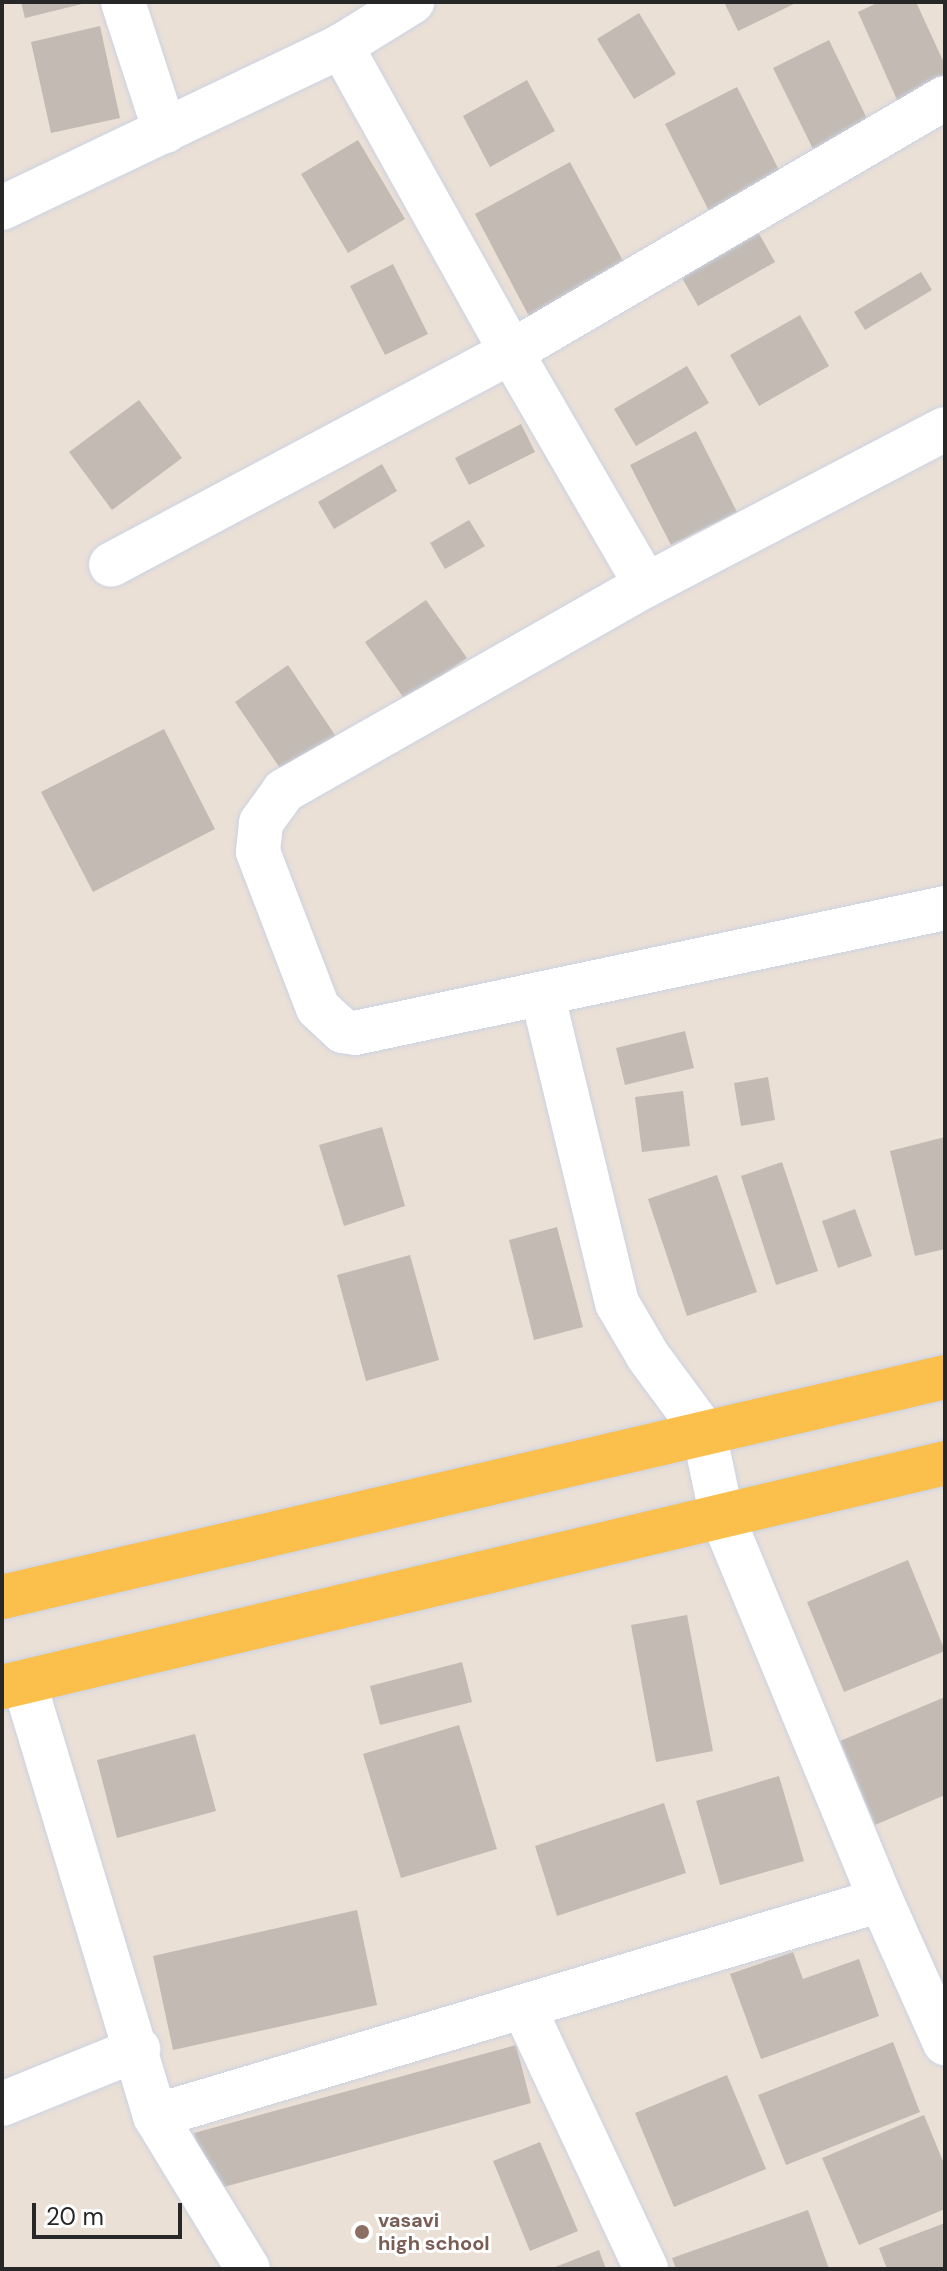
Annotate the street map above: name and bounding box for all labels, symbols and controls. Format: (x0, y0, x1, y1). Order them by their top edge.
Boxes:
scale bar (36, 2187, 186, 2237)
text: 20 m (46, 2201, 104, 2232)
place label: vasavi high school (378, 2208, 490, 2255)
marker: vasavi high school (353, 2223, 371, 2241)

